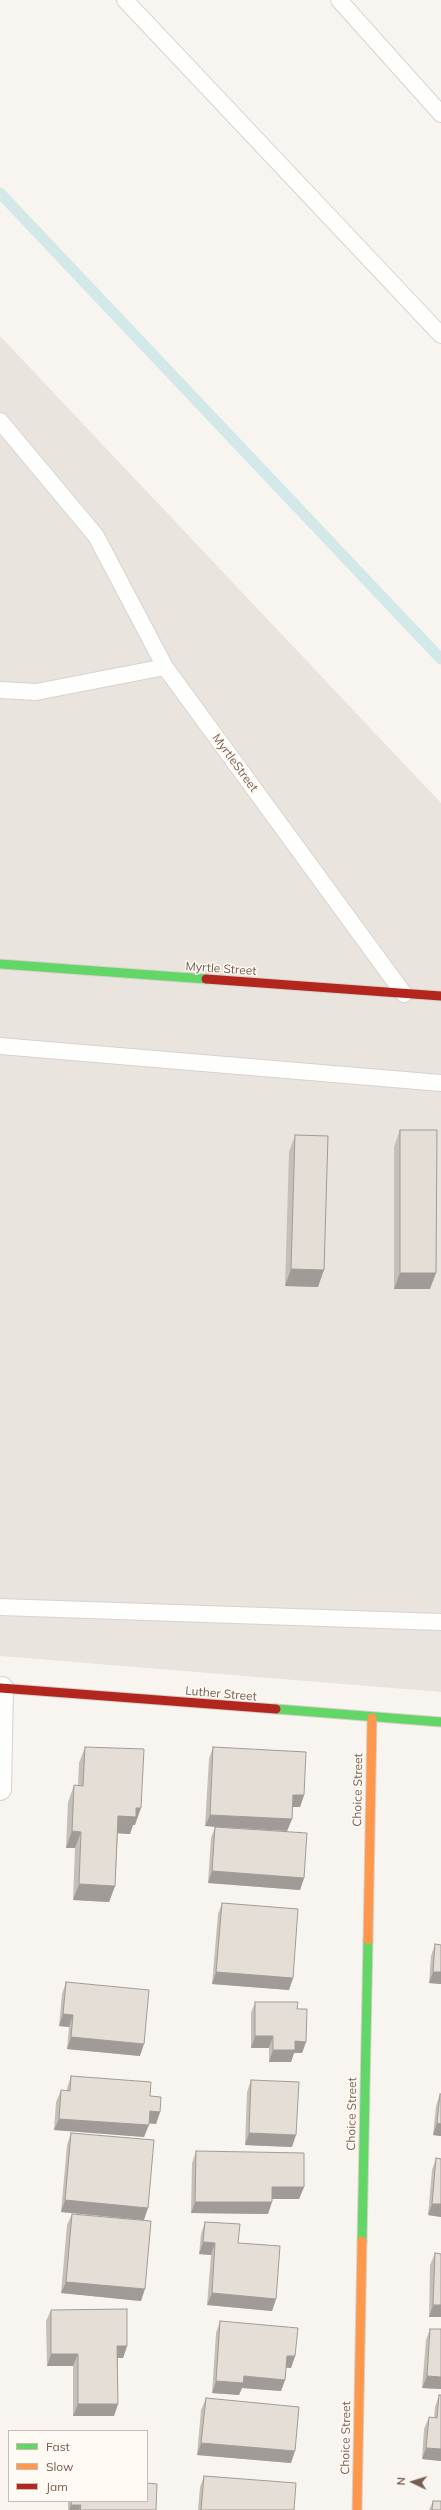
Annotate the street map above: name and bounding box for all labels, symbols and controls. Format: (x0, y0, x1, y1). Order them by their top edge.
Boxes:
street label: MyrtleStreet (209, 731, 261, 795)
street label: Myrtle Street (185, 959, 257, 979)
street label: Luther Street (185, 1684, 257, 1704)
street label: Choice Street (350, 1753, 366, 1827)
street label: Choice Street (344, 2077, 360, 2151)
street label: Choice Street (338, 2401, 354, 2475)
legend (8, 2430, 148, 2502)
text: Fast (46, 2439, 70, 2454)
text: Slow (46, 2459, 74, 2474)
north arrow (393, 2462, 433, 2502)
text: N (394, 2477, 408, 2486)
text: Jam (46, 2479, 68, 2494)

